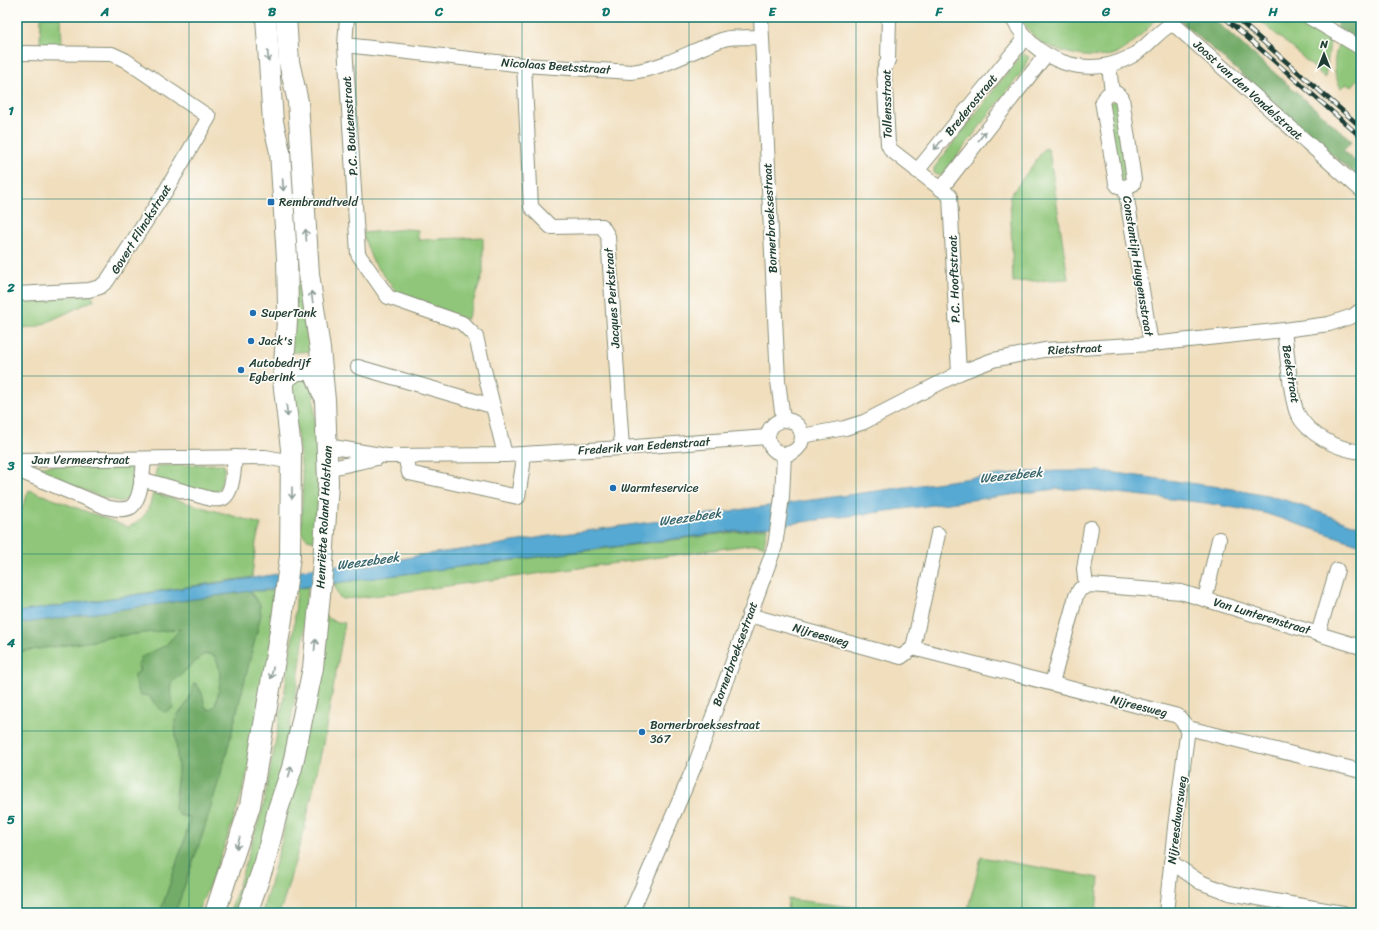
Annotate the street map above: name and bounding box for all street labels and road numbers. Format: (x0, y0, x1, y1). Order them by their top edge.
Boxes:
street label: Joost van den Vondelstraat (1187, 34, 1308, 146)
street label: Nicolaas Beetsstraat (501, 51, 613, 81)
street label: Tollensstraat (875, 69, 899, 139)
street label: Brederostraat (939, 69, 1003, 141)
street label: P.C. Boutensstraat (336, 76, 364, 176)
street label: Bornerbroeksestraat (756, 162, 784, 274)
street label: Govert Flinckstraat (104, 180, 178, 278)
street label: Constantijn Huygensstraat (1116, 194, 1160, 339)
street label: P.C. Hooftstraat (941, 235, 967, 323)
street label: Jacques Perkstraat (597, 246, 627, 350)
street label: Rietstraat (1047, 337, 1103, 361)
street label: Beekstraat (1276, 343, 1306, 405)
street label: Frederik van Eedenstraat (577, 430, 712, 462)
street label: Henriëtte Roland Holstlaan (309, 444, 339, 589)
street label: Jan Vermeerstraat (31, 449, 130, 471)
street label: Van Lunterenstraat (1211, 591, 1314, 642)
street label: Bornerbroeksestraat (706, 598, 764, 710)
street label: Nijreesweg (790, 616, 852, 654)
street label: Nijreesweg (1108, 688, 1170, 724)
street label: Nijreesdwarsweg (1161, 775, 1193, 865)

